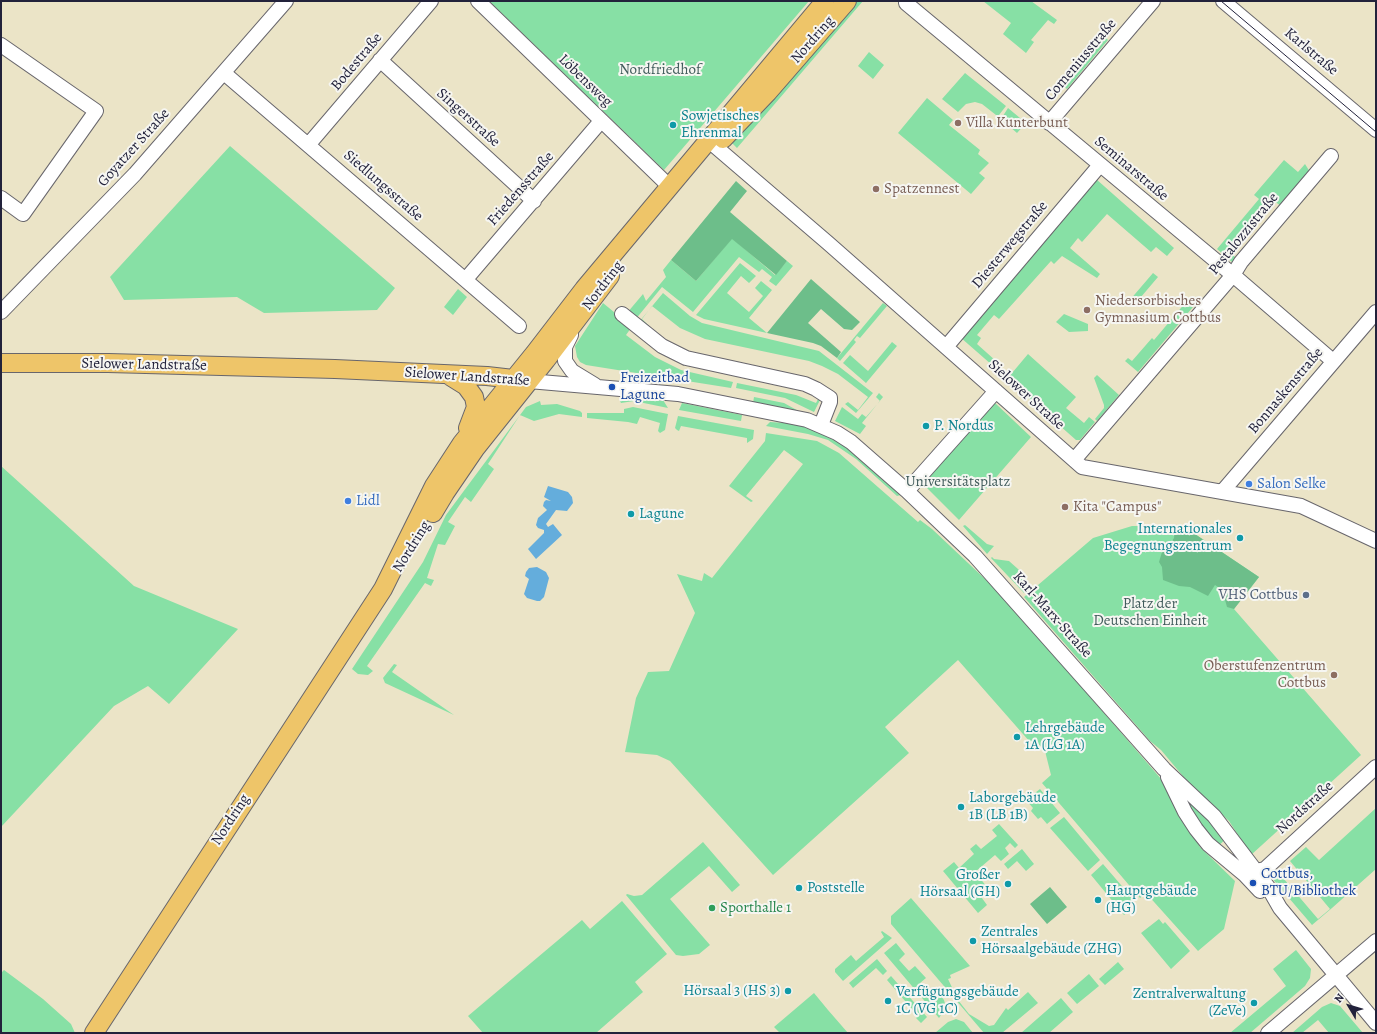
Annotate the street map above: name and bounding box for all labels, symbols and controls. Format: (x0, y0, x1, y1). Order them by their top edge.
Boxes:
street label: Nordring (787, 12, 839, 68)
street label: Comeniusstraße (1041, 15, 1121, 105)
street label: Karlstraße (1280, 24, 1342, 80)
street label: Bodestraße (328, 29, 386, 95)
street label: Löbensweg (554, 51, 616, 111)
park label: Nordfriedhof (619, 61, 701, 79)
street label: Singerstraße (432, 85, 504, 151)
street label: Goyatzer Straße (94, 105, 174, 191)
place label: Sowjetisches Ehrenmal (681, 107, 759, 142)
place label: Villa Kunterbunt (966, 114, 1068, 132)
marker: Villa Kunterbunt (953, 118, 963, 128)
marker: Sowjetisches Ehrenmal (668, 120, 678, 130)
street label: Seminarstraße (1090, 133, 1172, 205)
street label: Siedlungsstraße (340, 147, 426, 225)
street label: Friedensstraße (484, 148, 558, 230)
place label: Spatzennest (884, 180, 960, 198)
marker: Spatzennest (871, 184, 881, 194)
street label: Pestalozzistraße (1205, 189, 1283, 279)
street label: Diesterwegstraße (968, 198, 1052, 292)
street label: Nordring (579, 258, 627, 314)
place label: Niedersorbisches Gymnasium Cottbus (1095, 292, 1221, 327)
marker: Niedersorbisches Gymnasium Cottbus (1082, 305, 1092, 315)
street label: Bonnaskenstraße (1245, 344, 1327, 438)
street label: Sielower Landstraße (81, 355, 207, 375)
street label: Sielower Straße (984, 356, 1068, 434)
street label: Sielower Landstraße (404, 364, 530, 390)
place label: Freizeitbad Lagune (620, 369, 689, 404)
marker: Freizeitbad Lagune (607, 382, 617, 392)
place label: P. Nordus (934, 417, 994, 435)
marker: P. Nordus (921, 421, 931, 431)
park label: Universitätsplatz (906, 473, 1010, 491)
place label: Salon Selke (1257, 475, 1326, 493)
marker: Salon Selke (1244, 479, 1254, 489)
place label: Lidl (356, 492, 380, 510)
marker: Lidl (343, 496, 353, 506)
place label: Kita "Campus" (1073, 498, 1161, 516)
marker: Kita "Campus" (1060, 502, 1070, 512)
place label: Lagune (639, 505, 684, 523)
marker: Lagune (626, 509, 636, 519)
street label: Nordring (389, 518, 435, 576)
place label: Internationales Begegnungszentrum (1104, 520, 1232, 555)
marker: Internationales Begegnungszentrum (1235, 533, 1245, 543)
street label: Karl-Marx-Straße (1009, 568, 1095, 662)
place label: VHS Cottbus (1218, 586, 1298, 604)
marker: VHS Cottbus (1301, 590, 1311, 600)
park label: Platz der Deutschen Einheit (1093, 595, 1207, 630)
place label: Oberstufenzentrum Cottbus (1204, 657, 1326, 692)
marker: Oberstufenzentrum Cottbus (1329, 670, 1339, 680)
place label: Lehrgebäude 1A (LG 1A) (1025, 719, 1105, 754)
marker: Lehrgebäude 1A (LG 1A) (1012, 732, 1022, 742)
street label: Nordstraße (1273, 778, 1337, 838)
place label: Laborgebäude 1B (LB 1B) (969, 789, 1056, 824)
street label: Nordring (208, 791, 254, 849)
marker: Laborgebäude 1B (LB 1B) (956, 802, 966, 812)
place label: Cottbus, BTU/Bibliothek (1261, 865, 1356, 900)
place label: Großer Hörsaal (GH) (920, 866, 1000, 901)
marker: Cottbus, BTU/Bibliothek (1248, 878, 1258, 888)
place label: Poststelle (807, 879, 865, 897)
marker: Großer Hörsaal (GH) (1003, 879, 1013, 889)
place label: Hauptgebäude (HG) (1106, 882, 1197, 917)
marker: Poststelle (794, 883, 804, 893)
marker: Hauptgebäude (HG) (1093, 895, 1103, 905)
place label: Sporthalle 1 (720, 899, 791, 917)
marker: Sporthalle 1 (707, 903, 717, 913)
place label: Zentrales Hörsaalgebäude (ZHG) (981, 923, 1122, 958)
marker: Zentrales Hörsaalgebäude (ZHG) (968, 936, 978, 946)
place label: Hörsaal 3 (HS 3) (683, 982, 780, 1000)
place label: Verfügungsgebäude 1C (VG 1C) (896, 983, 1019, 1018)
place label: Zentralverwaltung (ZeVe) (1133, 985, 1246, 1020)
marker: Hörsaal 3 (HS 3) (783, 986, 793, 996)
north arrow (1329, 986, 1369, 1026)
text: N (1331, 991, 1348, 1006)
marker: Verfügungsgebäude 1C (VG 1C) (883, 996, 893, 1006)
marker: Zentralverwaltung (ZeVe) (1249, 998, 1259, 1008)

